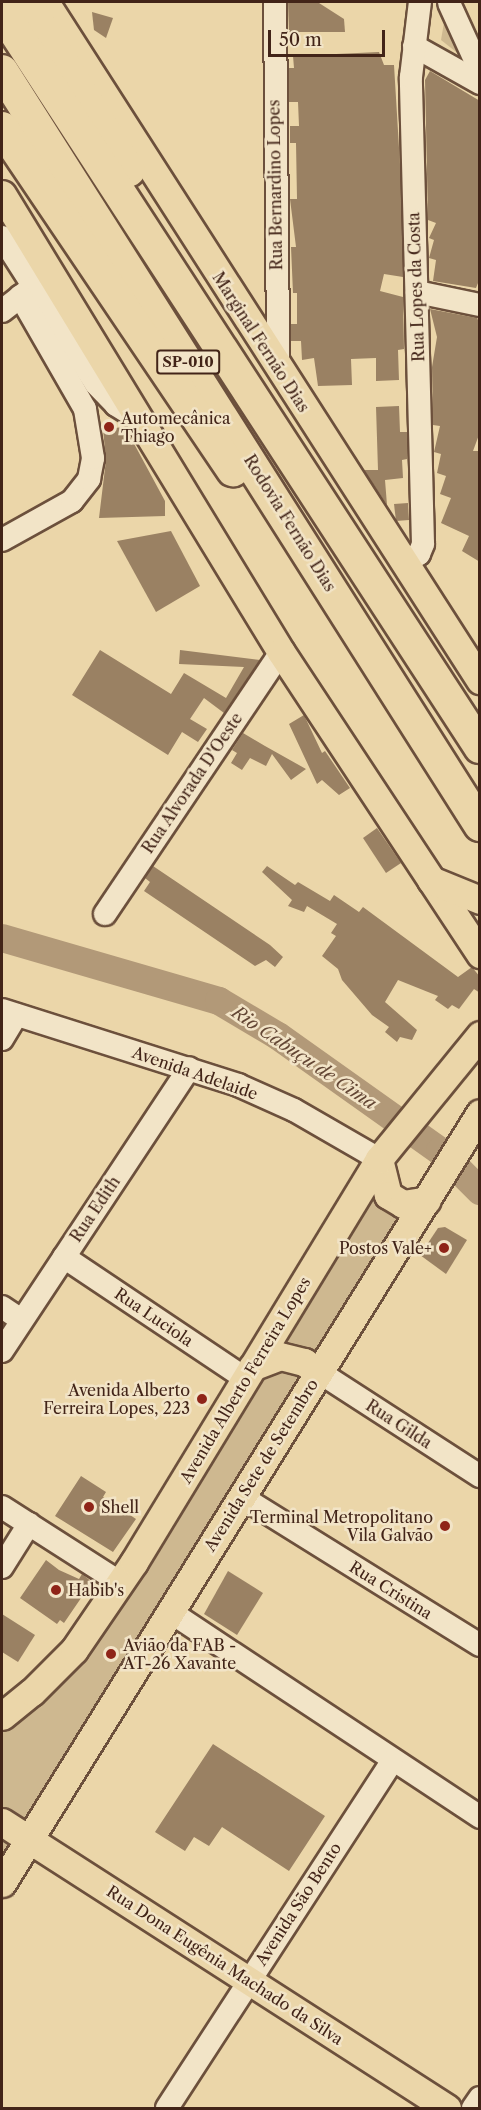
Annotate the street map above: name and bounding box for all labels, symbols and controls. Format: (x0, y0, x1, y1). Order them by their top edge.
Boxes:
scale bar (271, 18, 388, 56)
text: 50 m (279, 29, 322, 51)
street label: Rua Bernardino Lopes (264, 99, 286, 271)
street label: Rua Lopes da Costa (404, 212, 428, 362)
street label: Marginal Fernão Dias (209, 268, 313, 416)
road number: SP-010 (155, 350, 221, 374)
place label: Automecânica Thiago (121, 408, 230, 446)
marker: Automecânica Thiago (102, 420, 116, 434)
street label: Rodovia Fernão Dias (240, 451, 340, 595)
street label: Rua Alvorada D'Oeste (137, 709, 247, 857)
water label: Rio Cabuçu de Cima (228, 1002, 380, 1114)
street label: Avenida Adelaide (129, 1042, 261, 1104)
street label: Rua Edith (66, 1172, 124, 1246)
place label: Postos Vale+ (338, 1238, 432, 1258)
marker: Postos Vale+ (437, 1241, 451, 1255)
street label: Avenida Alberto Ferreira Lopes (175, 1273, 315, 1487)
street label: Rua Luciola (111, 1284, 197, 1350)
street label: Avenida Sete de Setembro (200, 1375, 322, 1555)
place label: Avenida Alberto Ferreira Lopes, 223 (43, 1380, 190, 1418)
marker: Avenida Alberto Ferreira Lopes, 223 (195, 1392, 209, 1406)
street label: Rua Gilda (362, 1396, 436, 1452)
place label: Shell (101, 1497, 139, 1517)
marker: Shell (82, 1500, 96, 1514)
place label: Terminal Metropolitano Vila Galvão (250, 1507, 433, 1545)
marker: Terminal Metropolitano Vila Galvão (438, 1519, 452, 1533)
street label: Rua Cristina (346, 1557, 436, 1623)
place label: Habib's (68, 1580, 124, 1600)
marker: Habib's (49, 1583, 63, 1597)
place label: Avião da FAB - AT-26 Xavante (123, 1635, 236, 1673)
marker: Avião da FAB - AT-26 Xavante (104, 1647, 118, 1661)
street label: Avenida São Bento (251, 1839, 345, 1969)
street label: Rua Dona Eugênia Machado da Silva (103, 1881, 347, 2049)

